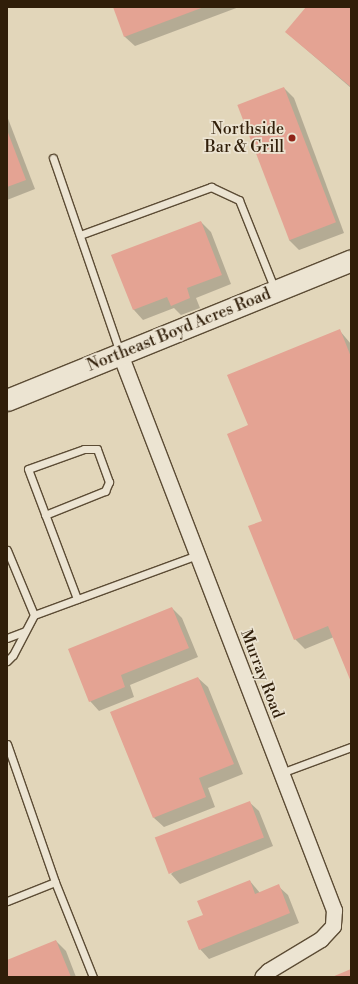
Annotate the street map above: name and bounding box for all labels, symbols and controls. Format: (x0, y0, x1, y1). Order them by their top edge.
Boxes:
place label: Northside Bar & Grill (205, 119, 284, 157)
marker: Northside Bar & Grill (287, 133, 297, 143)
street label: Northeast Boyd Acres Road (84, 284, 274, 376)
street label: Murray Road (236, 627, 288, 721)

